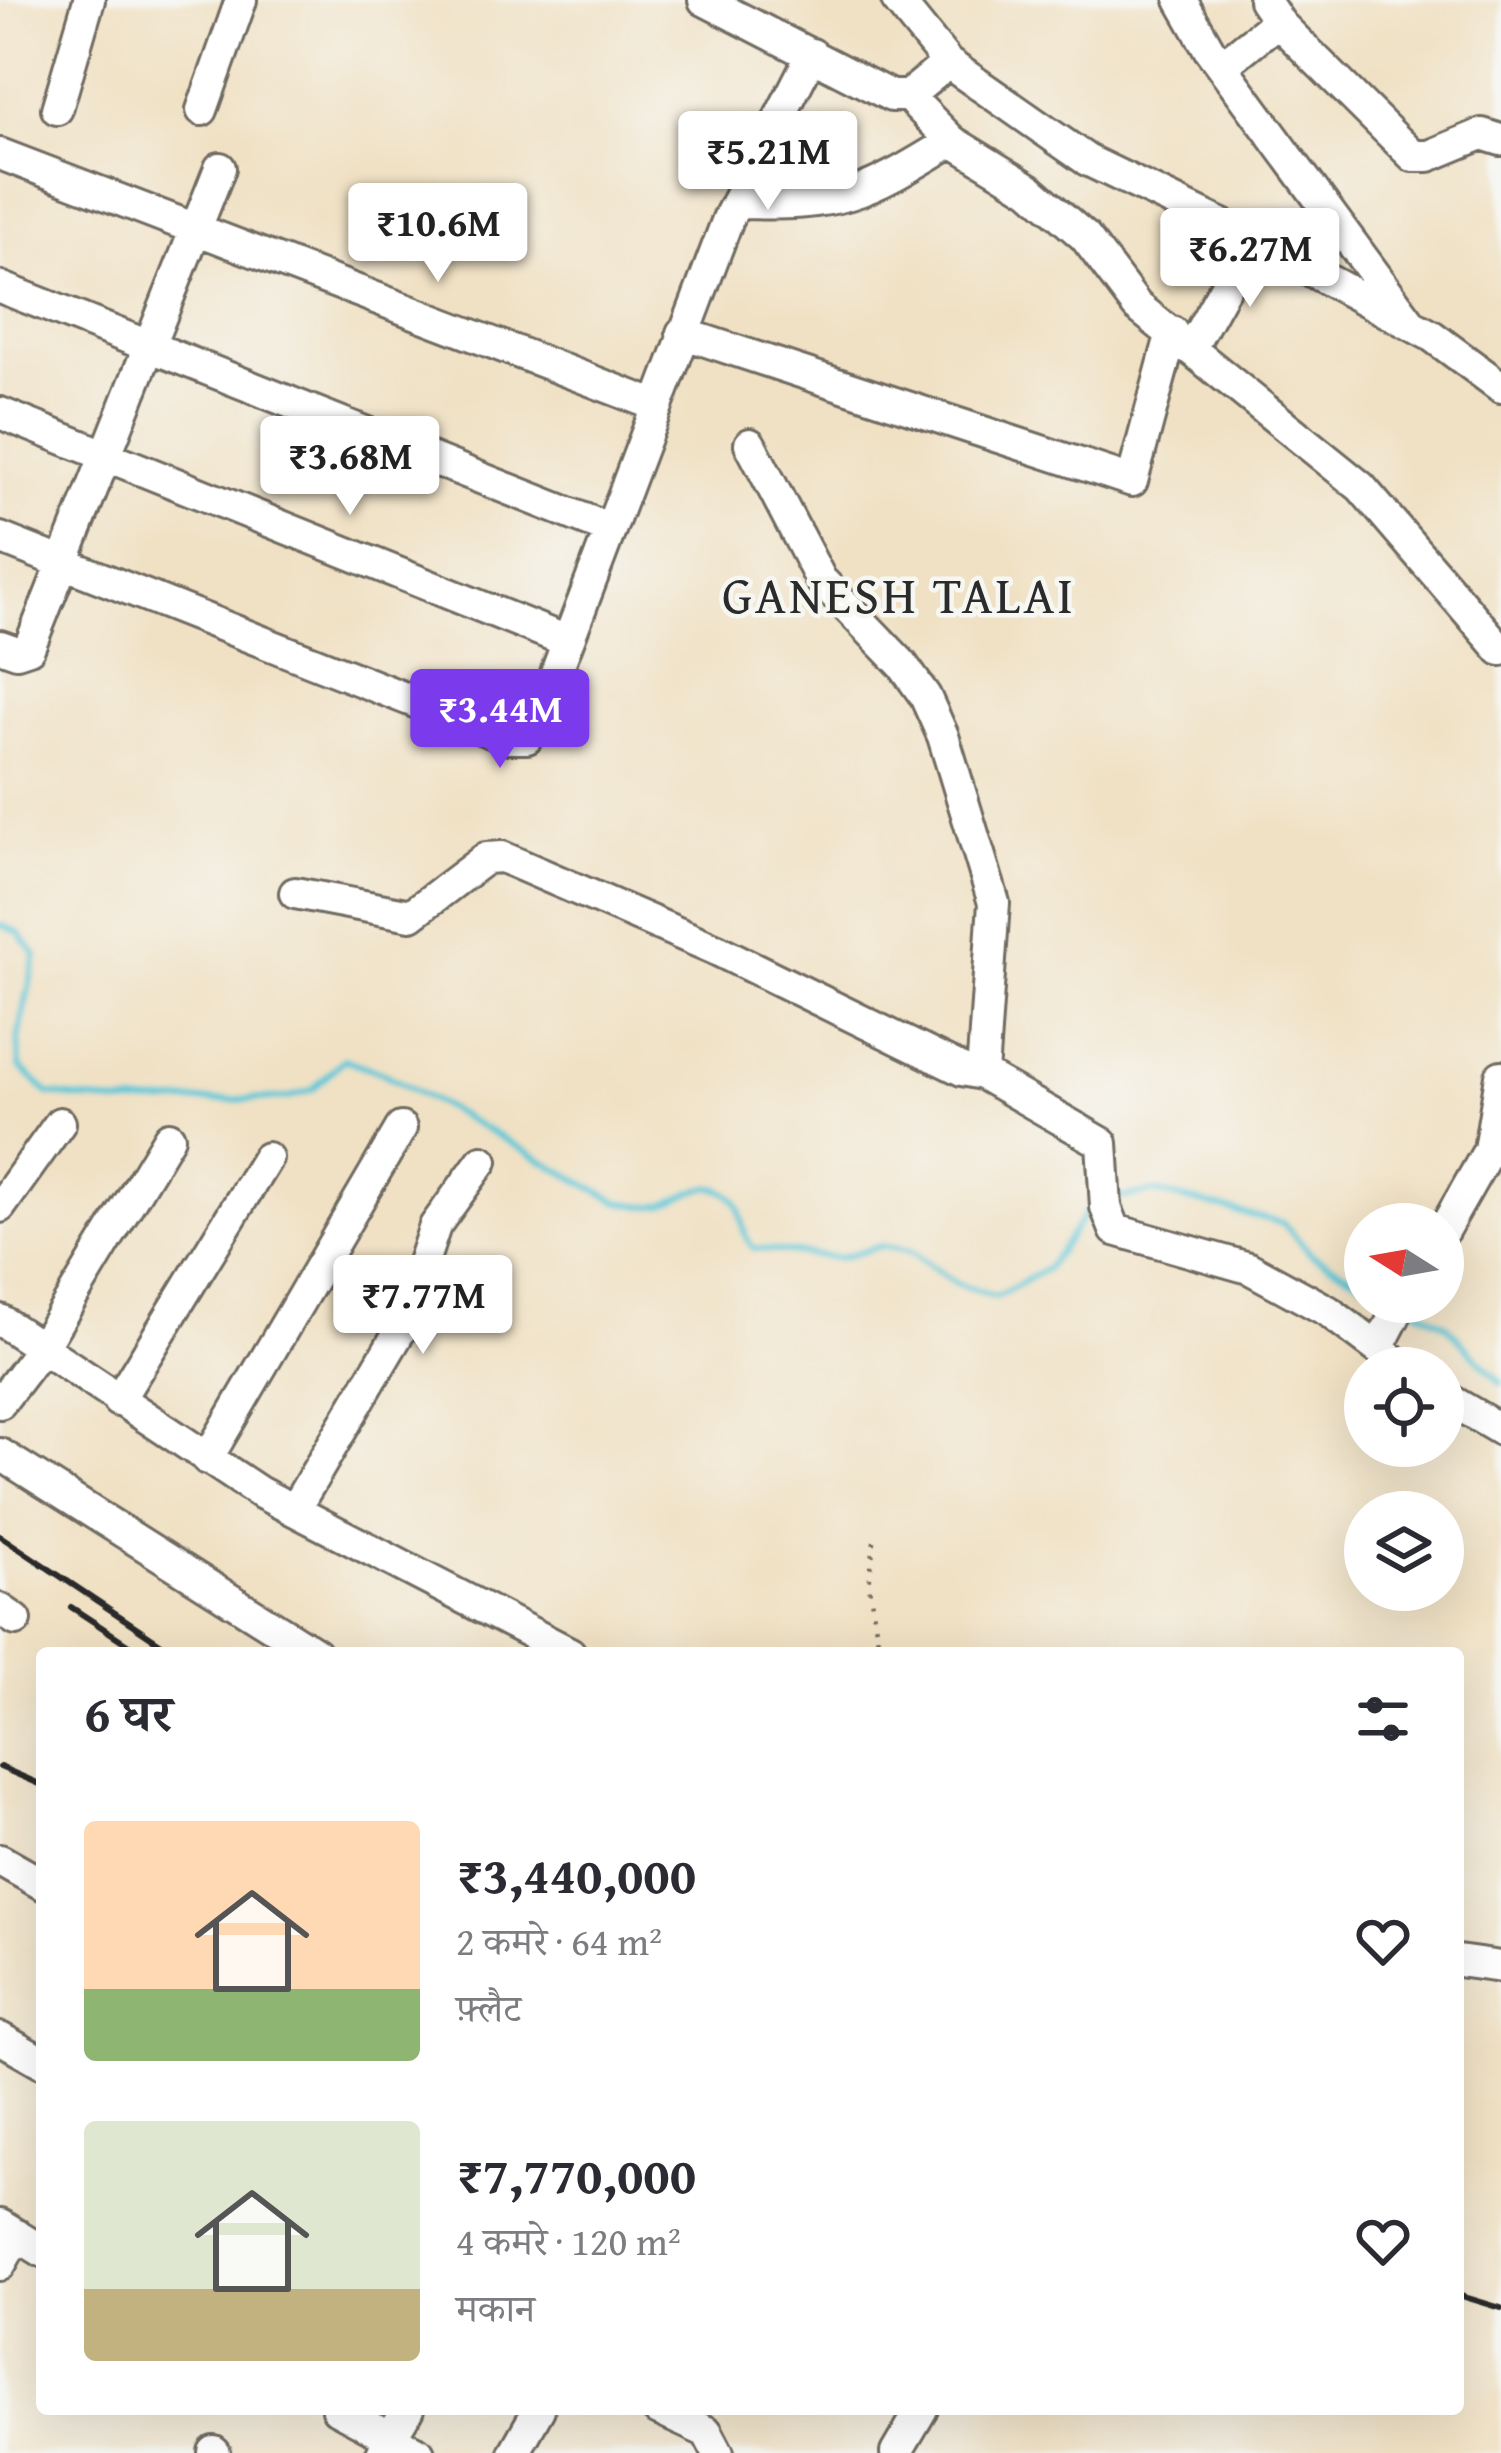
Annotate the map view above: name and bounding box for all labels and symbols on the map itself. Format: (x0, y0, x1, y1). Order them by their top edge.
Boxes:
pin: ₹5.21M (670, 111, 866, 213)
pin: ₹10.6M (340, 183, 536, 285)
pin: ₹6.27M (1152, 208, 1348, 310)
pin: ₹3.68M (252, 416, 448, 518)
district label: GANESH TALAI (722, 557, 1076, 632)
pin: ₹3.44M (402, 669, 598, 771)
north arrow (1344, 1203, 1464, 1323)
pin: ₹7.77M (325, 1255, 521, 1357)

